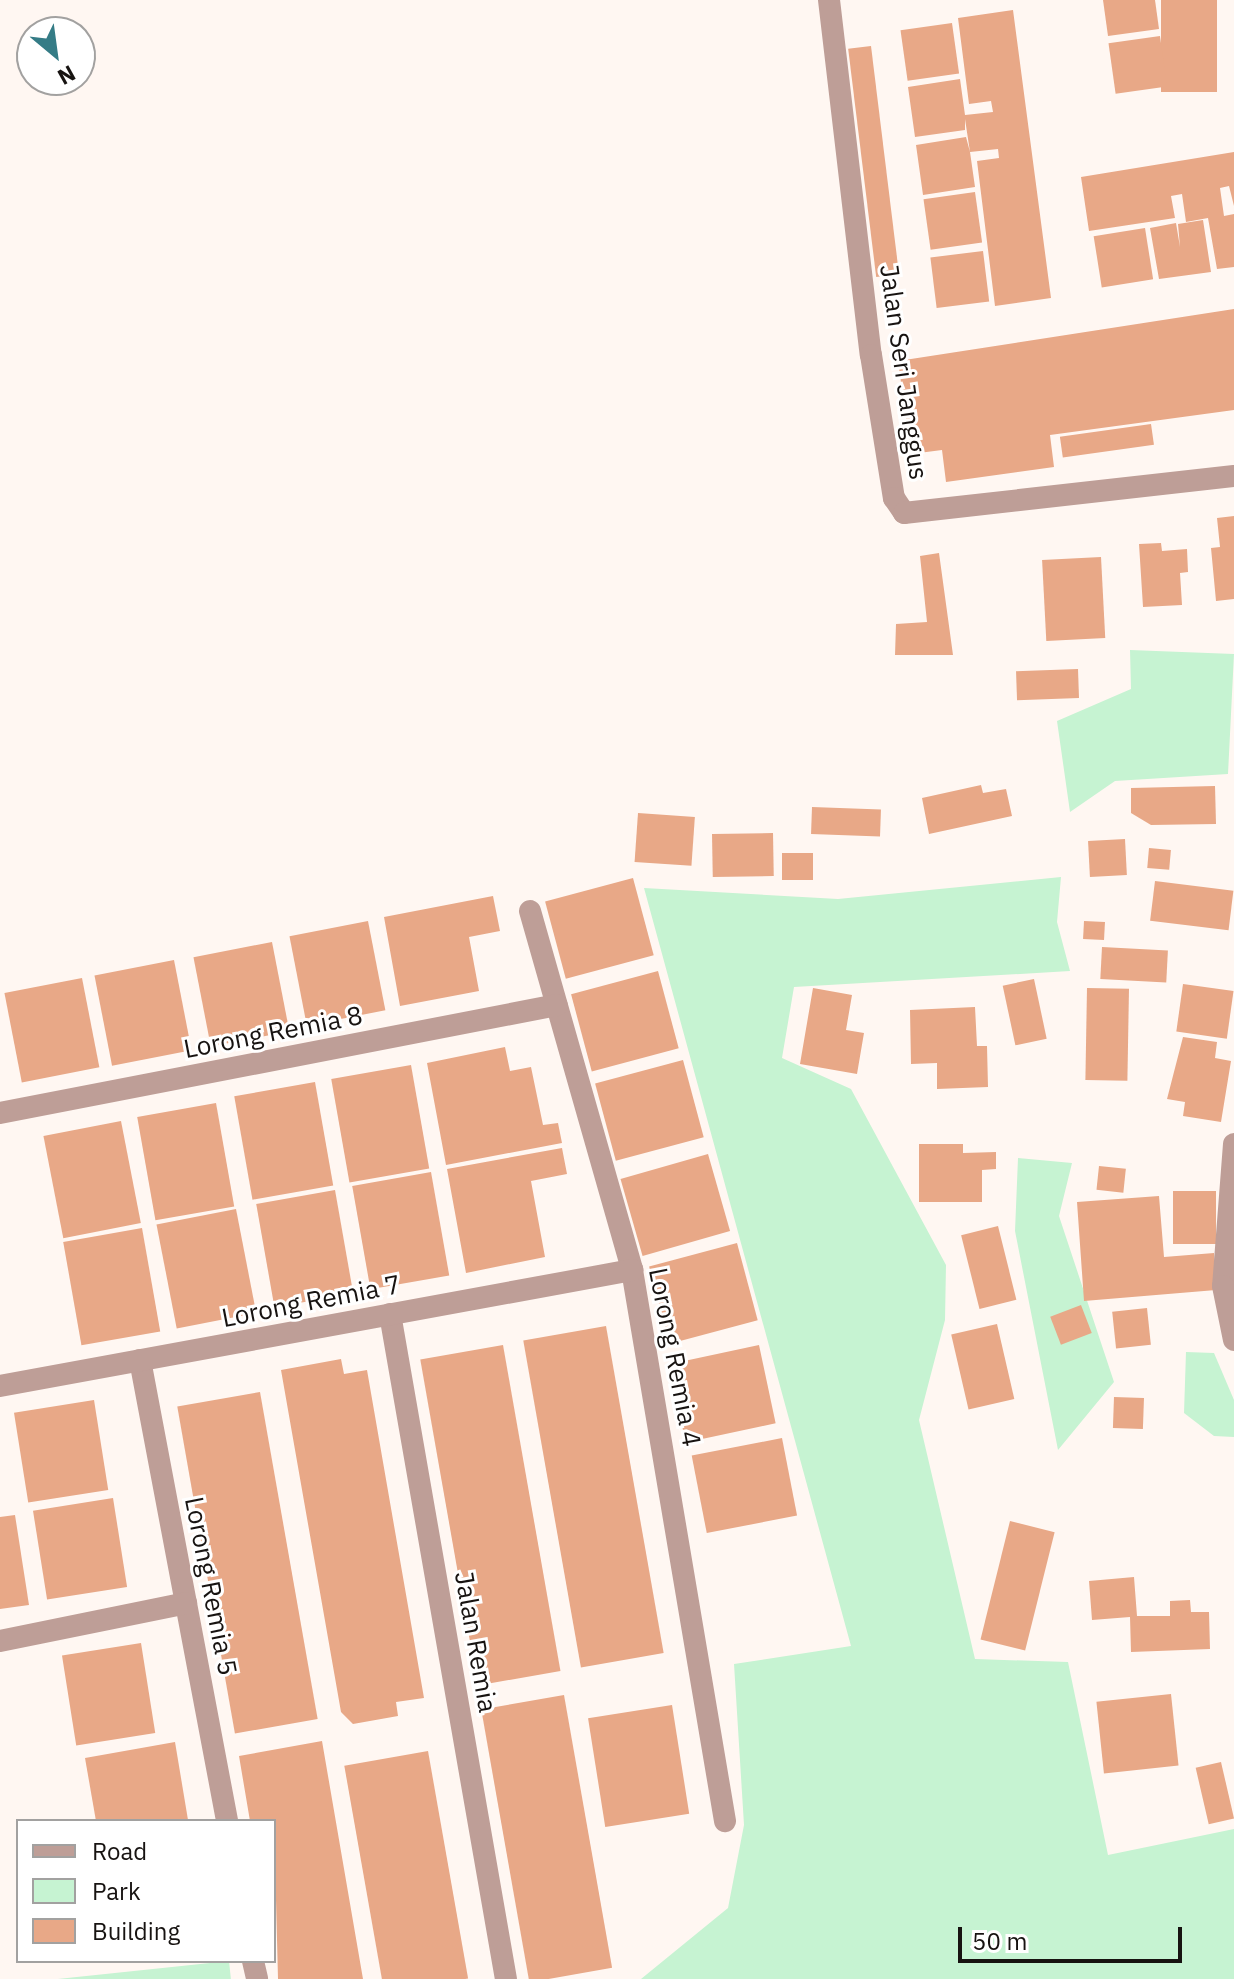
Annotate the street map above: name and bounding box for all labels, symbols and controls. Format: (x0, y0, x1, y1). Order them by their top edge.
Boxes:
north arrow (16, 16, 96, 96)
text: N (53, 59, 81, 92)
street label: Jalan Seri Janggus (873, 262, 935, 482)
street label: Lorong Remia 8 (181, 999, 365, 1065)
street label: Lorong Remia 4 (642, 1265, 708, 1449)
street label: Lorong Remia 7 (219, 1268, 403, 1334)
street label: Lorong Remia 5 (178, 1494, 244, 1678)
street label: Jalan Remia (448, 1569, 504, 1715)
legend (16, 1819, 276, 1963)
text: Road (92, 1835, 147, 1867)
text: Park (92, 1875, 141, 1907)
scale bar (962, 1911, 1186, 1961)
text: Building (92, 1915, 180, 1947)
text: 50 m (972, 1925, 1027, 1957)

